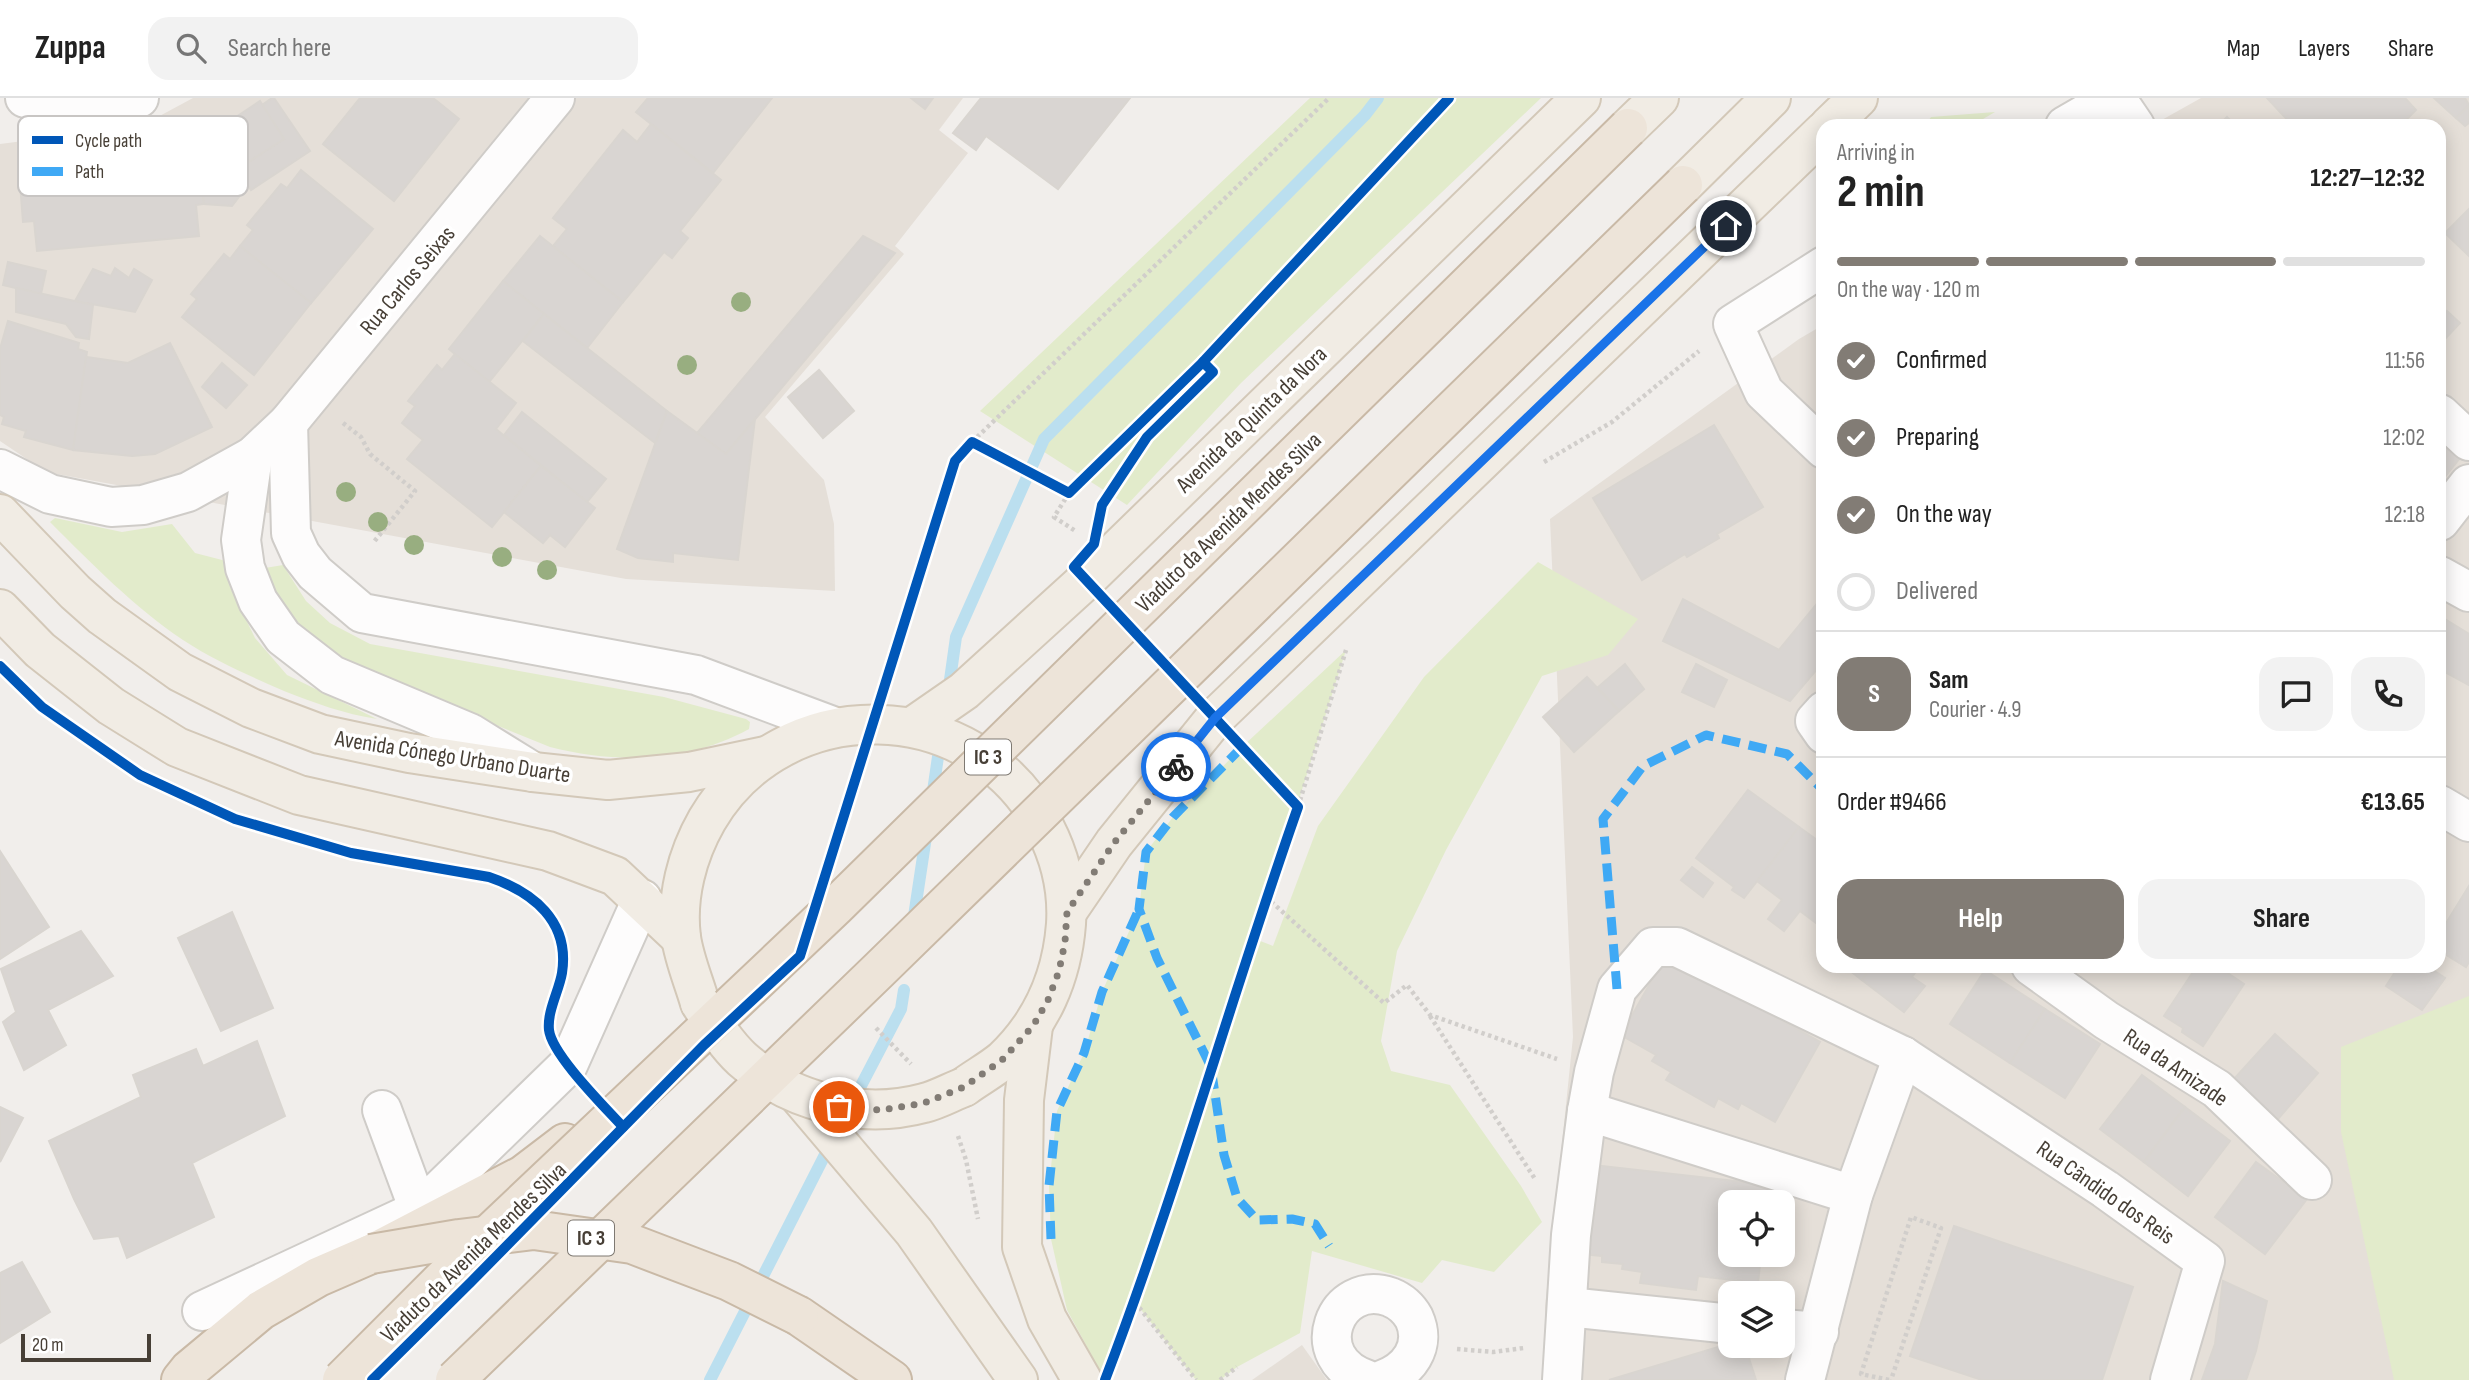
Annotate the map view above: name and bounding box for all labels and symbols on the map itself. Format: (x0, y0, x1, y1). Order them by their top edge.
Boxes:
legend (18, 116, 248, 196)
text: Cycle path (75, 130, 142, 153)
text: Path (75, 161, 104, 184)
pin (1696, 196, 1756, 256)
street label: Rua Carlos Seixas (354, 220, 461, 341)
street label: Avenida da Quinta da Nora (1170, 341, 1333, 500)
street label: Viaduto da Avenida Mendes Silva (1130, 427, 1328, 619)
street label: Avenida Cónego Urbano Duarte (332, 724, 572, 789)
courier (1141, 732, 1211, 802)
road number: IC 3 (965, 740, 1011, 774)
street label: Rua da Amizade (2118, 1023, 2233, 1113)
pin (809, 1077, 869, 1137)
street label: Rua Cândido dos Reis (2031, 1135, 2180, 1251)
street label: Viaduto da Avenida Mendes Silva (375, 1157, 573, 1349)
road number: IC 3 (568, 1220, 614, 1256)
scale bar (21, 1331, 150, 1363)

